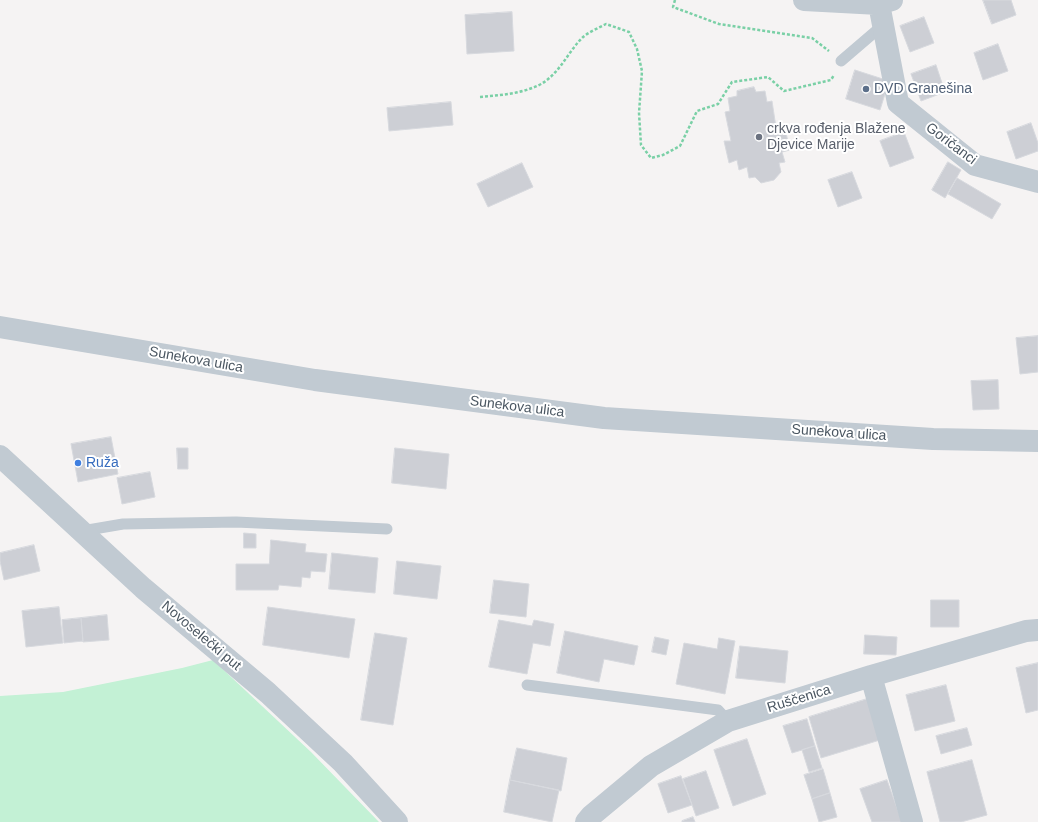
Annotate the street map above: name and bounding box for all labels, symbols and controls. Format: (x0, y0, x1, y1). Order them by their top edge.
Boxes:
place label: DVD Granešina (874, 81, 972, 97)
marker: DVD Granešina (861, 84, 871, 94)
street label: Goričanci (922, 119, 980, 169)
place label: crkva rođenja Blažene Djevice Marije (767, 121, 906, 154)
marker: crkva rođenja Blažene Djevice Marije (754, 132, 764, 142)
street label: Sunekova ulica (148, 343, 244, 377)
street label: Sunekova ulica (469, 393, 565, 421)
street label: Sunekova ulica (791, 421, 887, 445)
place label: Ruža (86, 455, 119, 471)
marker: Ruža (73, 458, 83, 468)
street label: Novoselečki put (158, 598, 244, 674)
street label: Ruščenica (765, 681, 833, 717)

